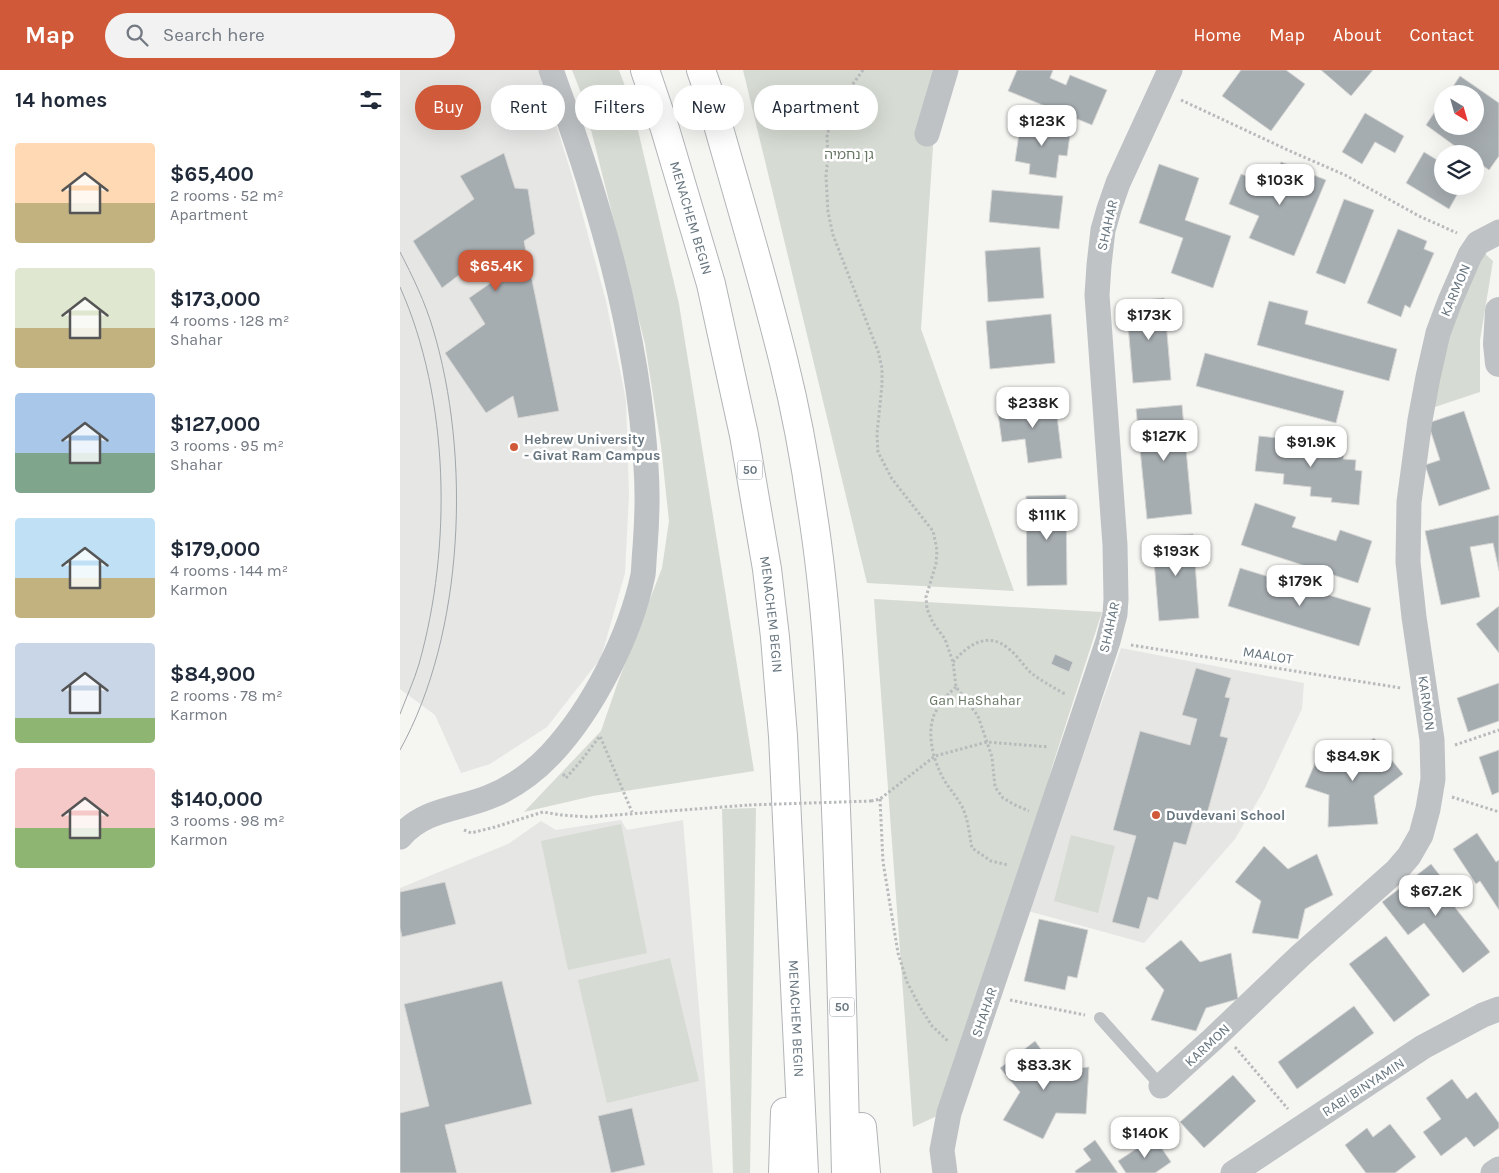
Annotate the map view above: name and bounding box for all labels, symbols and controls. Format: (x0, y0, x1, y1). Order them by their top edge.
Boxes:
search box (105, 13, 455, 58)
text: Map (25, 21, 75, 49)
icon: search (123, 21, 151, 49)
text: Search here (163, 24, 265, 46)
text: Home (1193, 24, 1241, 46)
text: Map (1269, 24, 1305, 46)
text: About (1333, 24, 1382, 46)
text: Contact (1410, 24, 1474, 46)
chip: Buy (415, 85, 481, 130)
chip: Rent (491, 85, 565, 130)
chip: Filters (575, 85, 663, 130)
chip: New (673, 85, 744, 130)
chip: Apartment (754, 85, 878, 130)
north arrow (1434, 85, 1484, 135)
map controls (1434, 85, 1484, 195)
icon: filters (357, 86, 385, 114)
text: 14 homes (15, 88, 107, 112)
pin: $123K (1007, 104, 1077, 147)
text: $123K (1019, 111, 1065, 130)
button: layers (1434, 145, 1484, 195)
park label: גן נחמיה (824, 146, 874, 163)
street label: MENACHEM BEGIN (666, 159, 716, 277)
text: $65,400 (170, 162, 254, 186)
icon: home (55, 163, 115, 223)
pin: $103K (1245, 164, 1315, 206)
text: $103K (1256, 170, 1304, 189)
text: 2 rooms · 52 m² (170, 186, 284, 205)
street label: SHAHAR (1093, 198, 1122, 252)
text: Apartment (170, 205, 248, 224)
pin: $65.4K (455, 250, 537, 292)
text: $65.4K (469, 256, 523, 275)
street label: KARMON (1437, 261, 1474, 319)
text: $173,000 (170, 287, 261, 311)
icon: home (55, 288, 115, 348)
pin: $173K (1114, 298, 1184, 341)
text: $173K (1126, 305, 1172, 324)
text: 4 rooms · 128 m² (170, 311, 289, 330)
text: Shahar (170, 330, 222, 349)
pin: $238K (998, 386, 1068, 429)
text: $238K (1007, 393, 1059, 412)
text: $127,000 (170, 412, 260, 436)
icon: home (55, 413, 115, 473)
pin: $127K (1129, 420, 1199, 462)
text: $127K (1142, 426, 1186, 445)
pin: $91.9K (1270, 426, 1352, 468)
place label: Hebrew University - Givat Ram Campus (524, 431, 660, 464)
text: $91.9K (1286, 432, 1336, 451)
text: 3 rooms · 95 m² (170, 436, 284, 455)
marker: Hebrew University - Givat Ram Campus (508, 441, 520, 453)
text: Shahar (170, 455, 222, 474)
road number: 50 (738, 460, 762, 480)
pin: $111K (1012, 498, 1082, 541)
text: $111K (1028, 505, 1066, 524)
pin: $193K (1141, 534, 1211, 577)
text: $179,000 (170, 537, 260, 561)
icon: home (55, 538, 115, 598)
text: $193K (1153, 541, 1199, 560)
street label: MENACHEM BEGIN (756, 555, 786, 673)
text: 4 rooms · 144 m² (170, 561, 288, 580)
pin: $179K (1265, 564, 1335, 607)
text: $179K (1278, 571, 1322, 590)
text: Karmon (170, 580, 228, 599)
street label: SHAHAR (1095, 600, 1124, 654)
street label: MAALOT (1242, 643, 1294, 668)
text: $84,900 (170, 662, 255, 686)
icon: home (55, 663, 115, 723)
street label: KARMON (1414, 674, 1439, 732)
text: 2 rooms · 78 m² (170, 686, 283, 705)
park label: Gan HaShahar (929, 692, 1022, 709)
text: Karmon (170, 705, 228, 724)
pin: $84.9K (1312, 740, 1394, 782)
text: $84.9K (1326, 746, 1380, 765)
text: $140,000 (170, 787, 263, 811)
icon: home (55, 788, 115, 848)
place label: Duvdevani School (1166, 807, 1285, 824)
marker: Duvdevani School (1150, 809, 1162, 821)
text: 3 rooms · 98 m² (170, 811, 285, 830)
text: Karmon (170, 830, 228, 849)
pin: $67.2K (1395, 874, 1477, 917)
text: $67.2K (1410, 881, 1462, 900)
street label: MENACHEM BEGIN (785, 959, 807, 1077)
street label: SHAHAR (968, 985, 1001, 1039)
road number: 50 (830, 998, 854, 1016)
street label: KARMON (1181, 1020, 1233, 1071)
pin: $83.3K (1003, 1048, 1085, 1091)
street label: RABI BINYAMIN (1319, 1054, 1408, 1120)
text: $83.3K (1016, 1055, 1072, 1074)
pin: $140K (1110, 1116, 1180, 1159)
text: $140K (1122, 1123, 1168, 1142)

